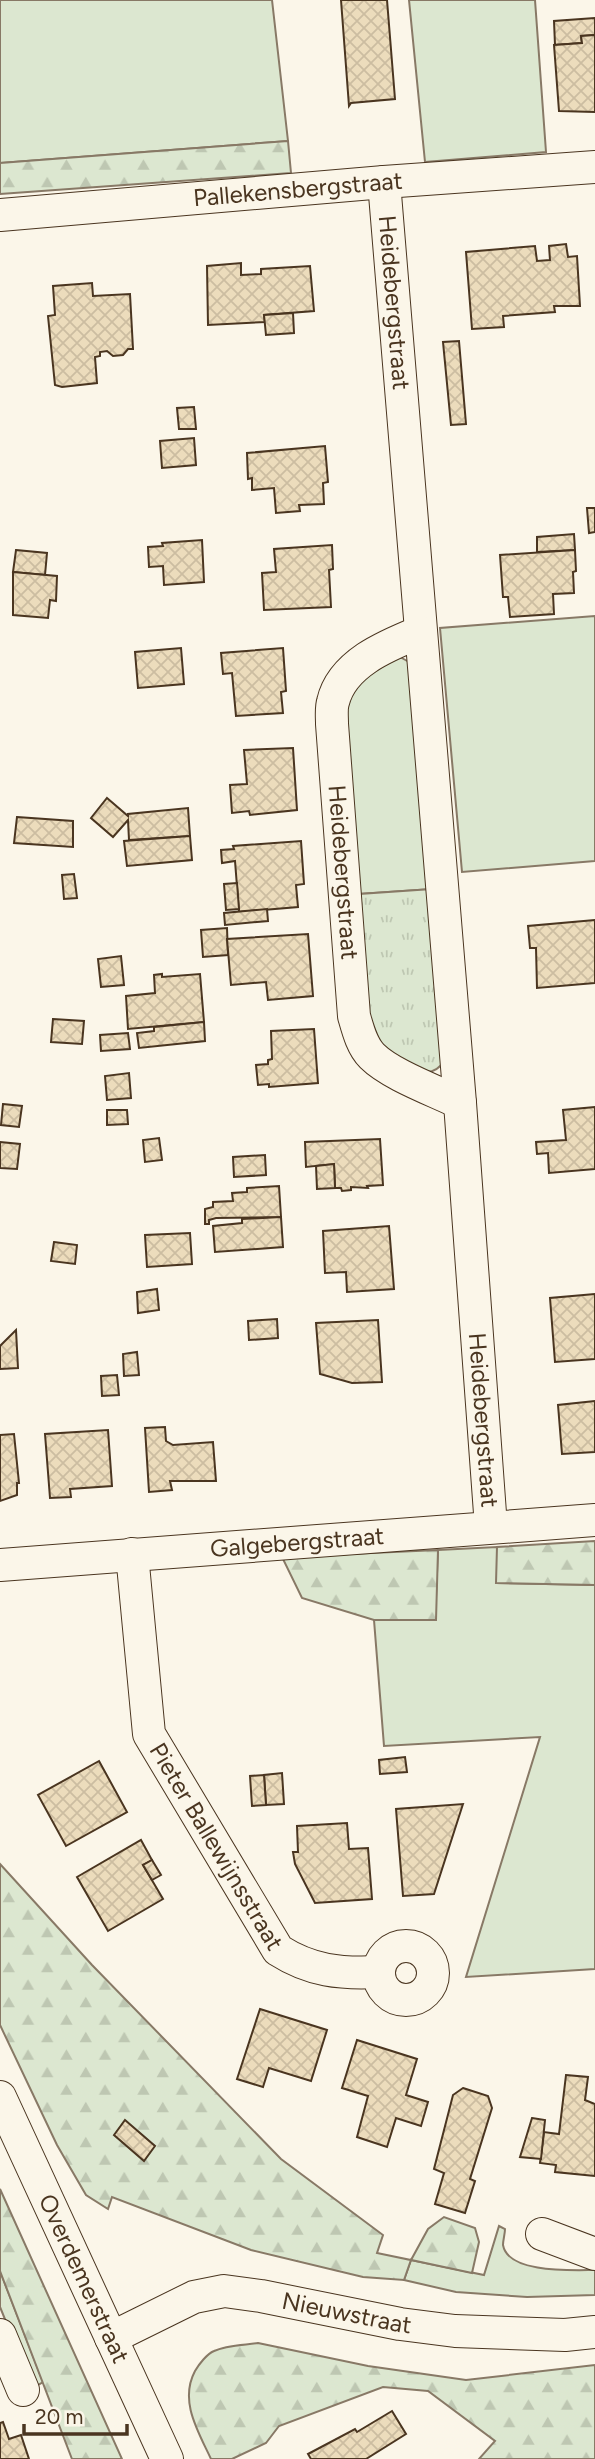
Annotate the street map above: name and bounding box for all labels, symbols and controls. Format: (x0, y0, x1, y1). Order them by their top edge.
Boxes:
street label: Pallekensbergstraat (192, 166, 404, 212)
street label: Heidebergstraat (373, 214, 416, 391)
street label: Heidebergstraat (323, 784, 365, 961)
street label: Heidebergstraat (463, 1332, 505, 1508)
street label: Galgebergstraat (209, 1521, 385, 1563)
street label: Pieter Ballewijnsstraat (144, 1737, 290, 1955)
street label: Overdemerstraat (33, 2189, 136, 2368)
street label: Nieuwstraat (280, 2286, 413, 2339)
scale bar (24, 2392, 128, 2436)
text: 20 m (35, 2404, 83, 2429)

